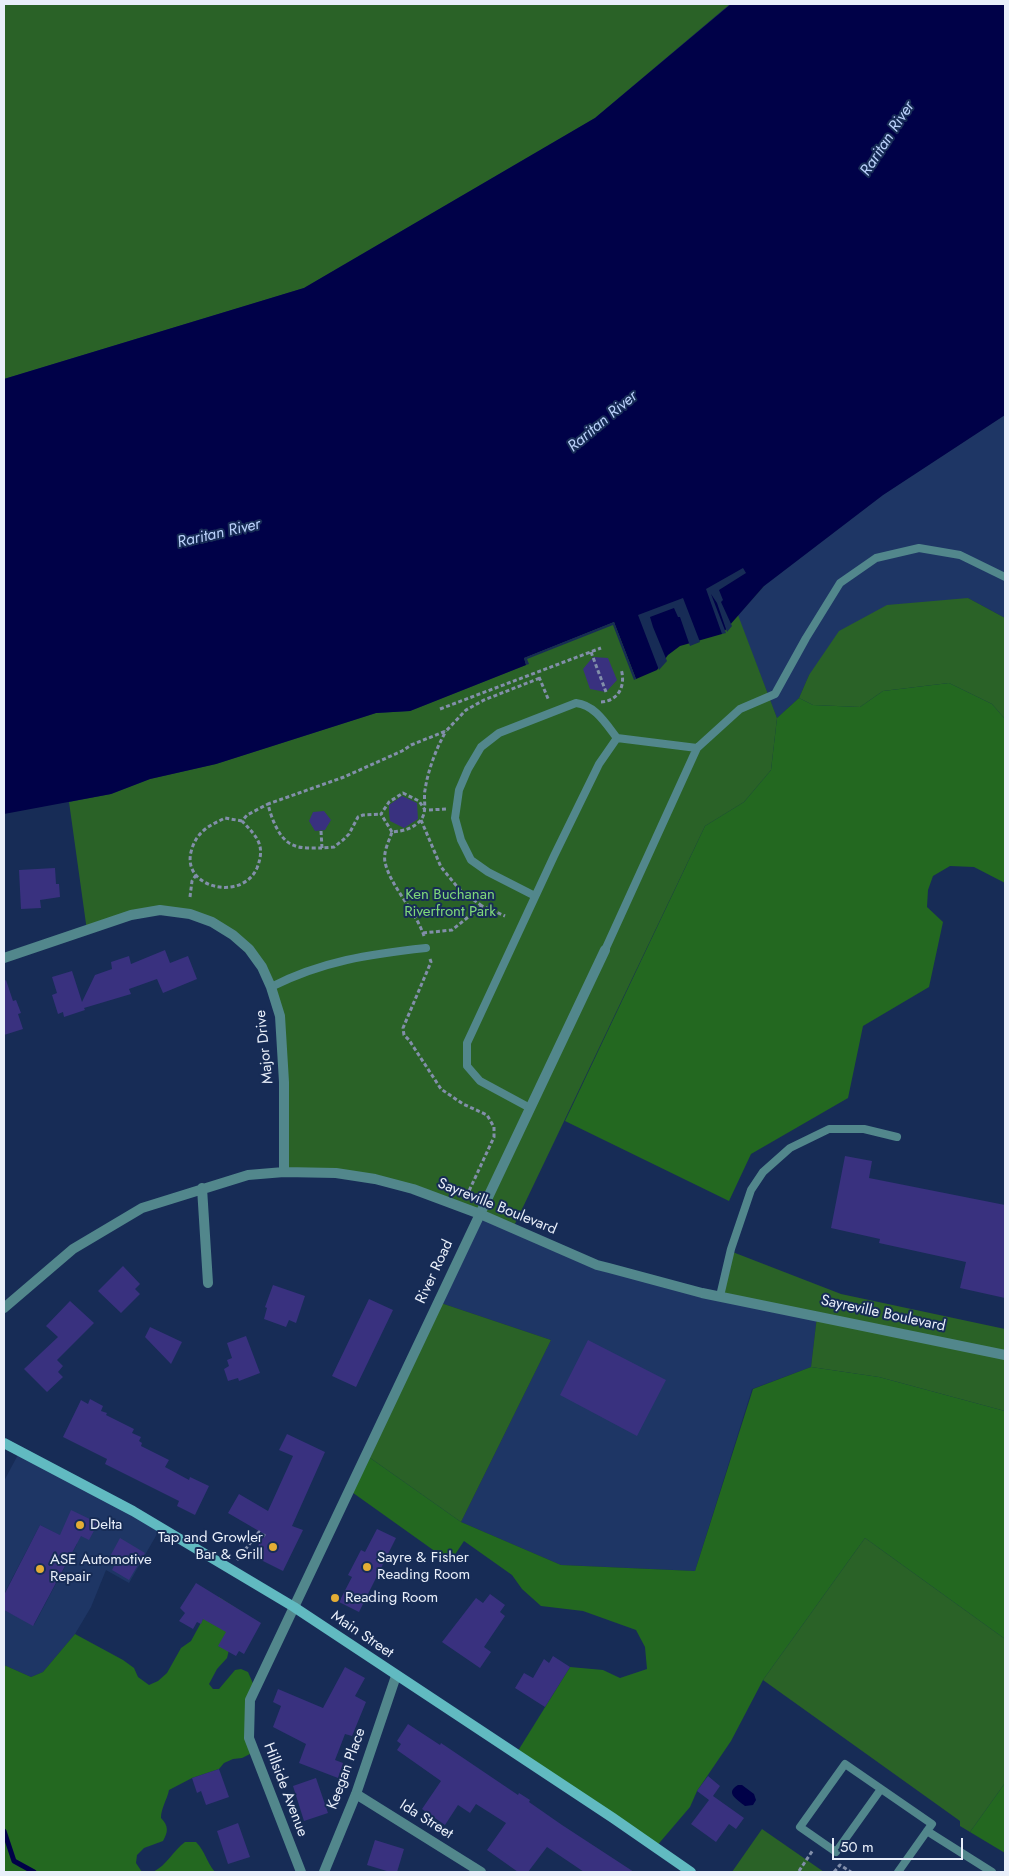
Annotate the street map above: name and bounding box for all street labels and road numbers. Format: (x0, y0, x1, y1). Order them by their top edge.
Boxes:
street label: Major Drive (252, 1009, 278, 1085)
street label: Sayreville Boulevard (435, 1175, 559, 1239)
street label: River Road (412, 1237, 458, 1307)
street label: Sayreville Boulevard (819, 1292, 947, 1336)
street label: Main Street (327, 1608, 397, 1662)
street label: Keegan Place (324, 1726, 370, 1812)
street label: Hillside Avenue (259, 1741, 311, 1839)
street label: Ida Street (396, 1797, 456, 1843)

